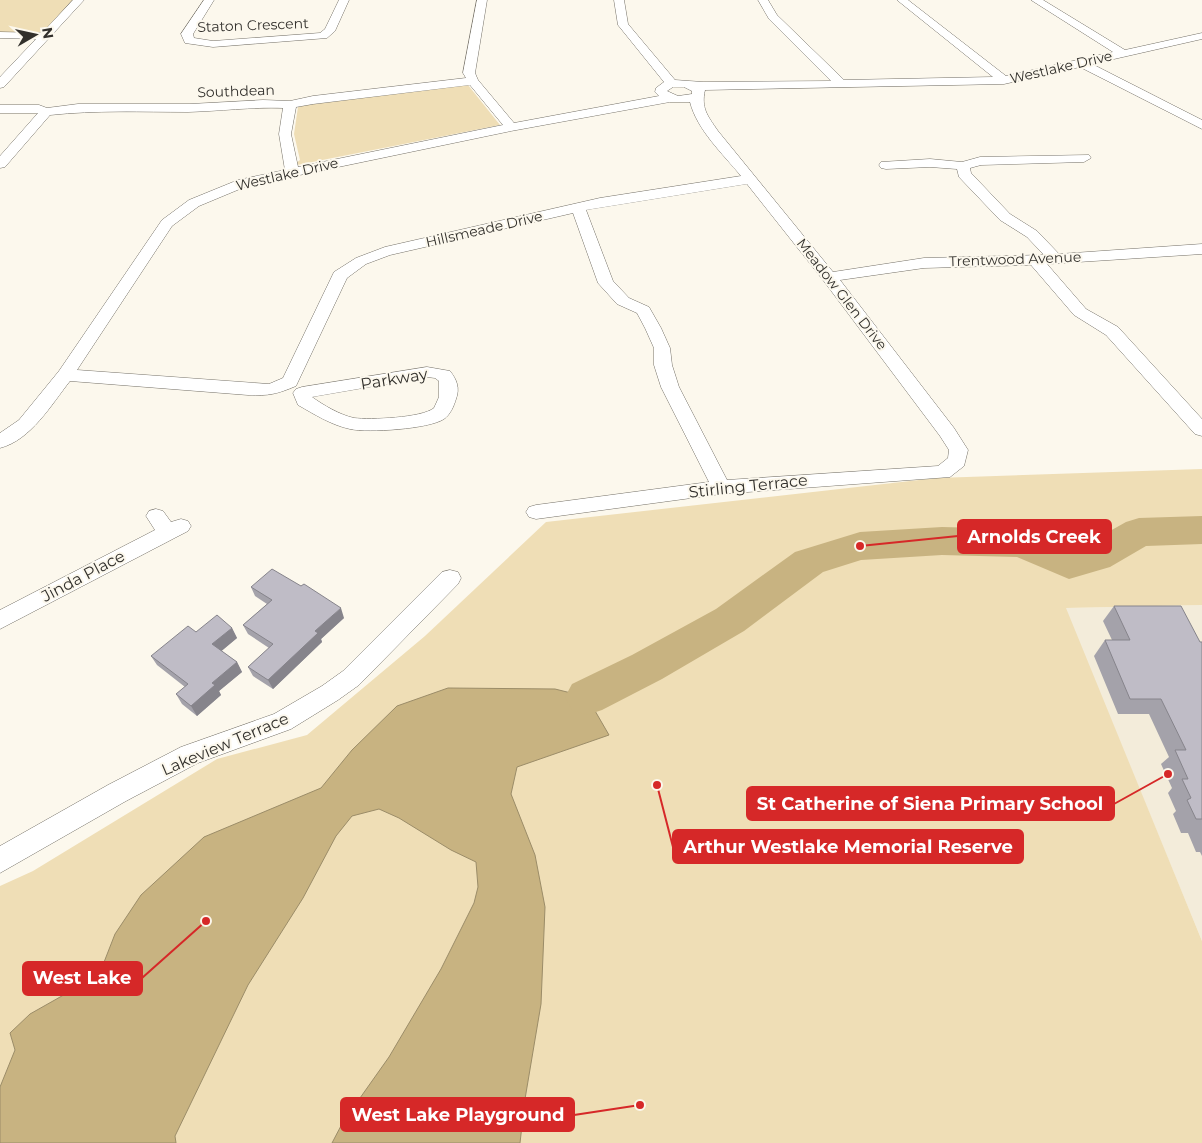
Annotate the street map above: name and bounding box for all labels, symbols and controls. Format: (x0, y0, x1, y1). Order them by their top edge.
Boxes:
north arrow (10, 10, 60, 60)
street label: Staton Crescent (197, 14, 309, 36)
text: N (38, 26, 58, 40)
street label: Westlake Drive (1008, 46, 1114, 88)
street label: Southdean (197, 81, 275, 101)
street label: Westlake Drive (234, 153, 340, 195)
street label: Hillsmeade Drive (424, 207, 544, 251)
street label: Meadow Glen Drive (793, 235, 891, 353)
street label: Trentwood Avenue (949, 248, 1081, 270)
street label: Parkway (359, 364, 429, 394)
street label: Stirling Terrace (688, 470, 808, 502)
callout: Arnolds Creek (958, 520, 1111, 553)
text: Arnolds Creek (966, 526, 1101, 548)
street label: Jinda Place (37, 546, 128, 606)
street label: Lakeview Terrace (159, 709, 291, 779)
callout: St Catherine of Siena Primary School (747, 787, 1114, 820)
text: St Catherine of Siena Primary School (757, 793, 1103, 815)
callout: Arthur Westlake Memorial Reserve (673, 830, 1023, 863)
text: Arthur Westlake Memorial Reserve (682, 836, 1013, 858)
callout: West Lake (23, 962, 142, 995)
text: West Lake (33, 967, 131, 989)
callout: West Lake Playground (341, 1098, 574, 1131)
text: West Lake Playground (351, 1104, 565, 1126)

